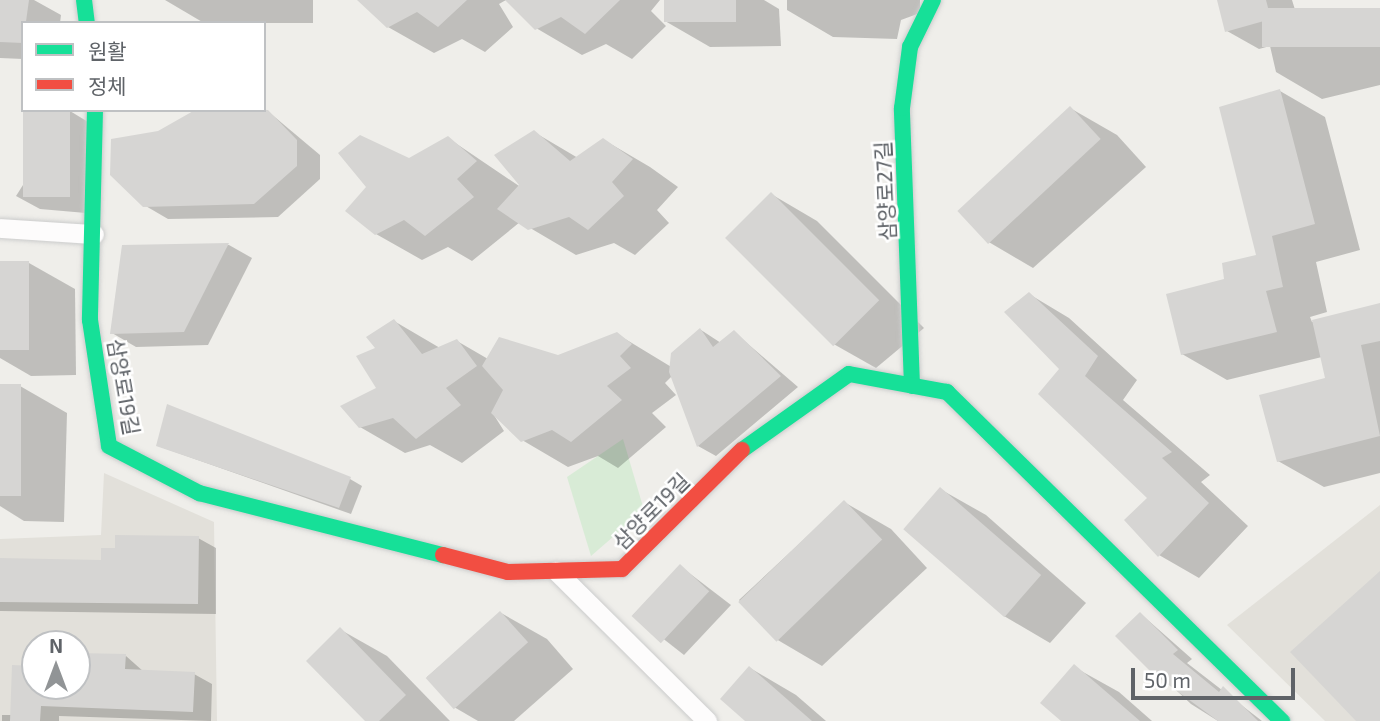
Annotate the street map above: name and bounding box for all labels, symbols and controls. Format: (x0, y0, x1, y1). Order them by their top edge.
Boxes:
legend (21, 21, 266, 112)
text: 원활 (88, 38, 127, 63)
text: 정체 (88, 73, 127, 98)
street label: 삼양로27길 (870, 140, 900, 242)
street label: 삼양로19길 (103, 337, 145, 437)
street label: 삼양로19길 (608, 468, 694, 554)
north arrow (21, 630, 91, 700)
text: N (49, 634, 63, 657)
scale bar (1135, 654, 1300, 698)
text: 50 m (1144, 667, 1191, 692)

